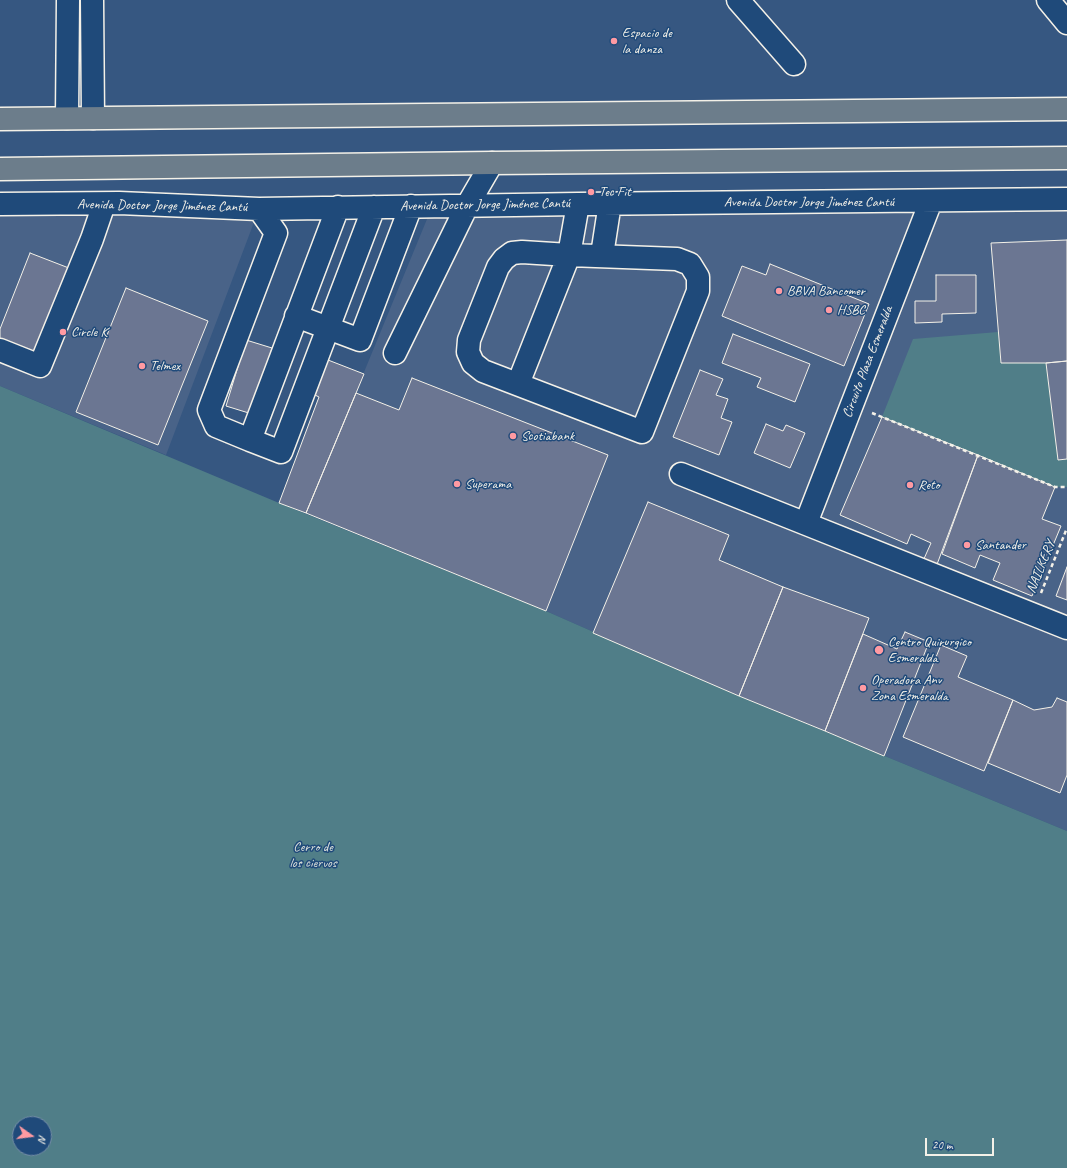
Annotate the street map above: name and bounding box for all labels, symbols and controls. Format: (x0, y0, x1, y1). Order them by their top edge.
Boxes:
place label: Espacio de la danza (622, 25, 672, 58)
marker: Espacio de la danza (609, 36, 619, 46)
place label: Tec Fit (599, 184, 631, 200)
marker: Tec Fit (586, 187, 596, 197)
street label: Avenida Doctor Jorge Jiménez Cantú (724, 194, 894, 210)
street label: Avenida Doctor Jorge Jiménez Cantú (400, 195, 570, 215)
street label: Avenida Doctor Jorge Jiménez Cantú (77, 196, 247, 216)
place label: BBVA Bancomer (787, 283, 865, 299)
marker: BBVA Bancomer (774, 286, 784, 296)
place label: HSBC (837, 302, 865, 318)
street label: Circuito Plaza Esmeralda (839, 304, 897, 420)
marker: HSBC (824, 305, 834, 315)
place label: Circle K (71, 324, 107, 340)
marker: Circle K (58, 327, 68, 337)
place label: Telmex (150, 358, 180, 374)
marker: Telmex (137, 361, 147, 371)
place label: Scotiabank (521, 428, 574, 444)
marker: Scotiabank (508, 431, 518, 441)
place label: Superama (465, 476, 511, 492)
place label: Reto (918, 477, 940, 493)
marker: Superama (452, 479, 462, 489)
marker: Reto (905, 480, 915, 490)
place label: Santander (975, 537, 1026, 553)
street label: NAILKERY (1023, 538, 1059, 596)
marker: Santander (962, 540, 972, 550)
place label: Centro Quirurgico Esmeralda (888, 634, 971, 666)
marker: Centro Quirurgico Esmeralda (873, 644, 885, 656)
place label: Operadora Anv Zona Esmeralda (871, 672, 948, 704)
marker: Operadora Anv Zona Esmeralda (858, 683, 868, 693)
park label: Cerro de los ciervos (290, 839, 336, 872)
north arrow (12, 1116, 52, 1156)
scale bar (927, 1130, 996, 1156)
text: N (35, 1134, 50, 1144)
text: 20 m (932, 1137, 952, 1153)

